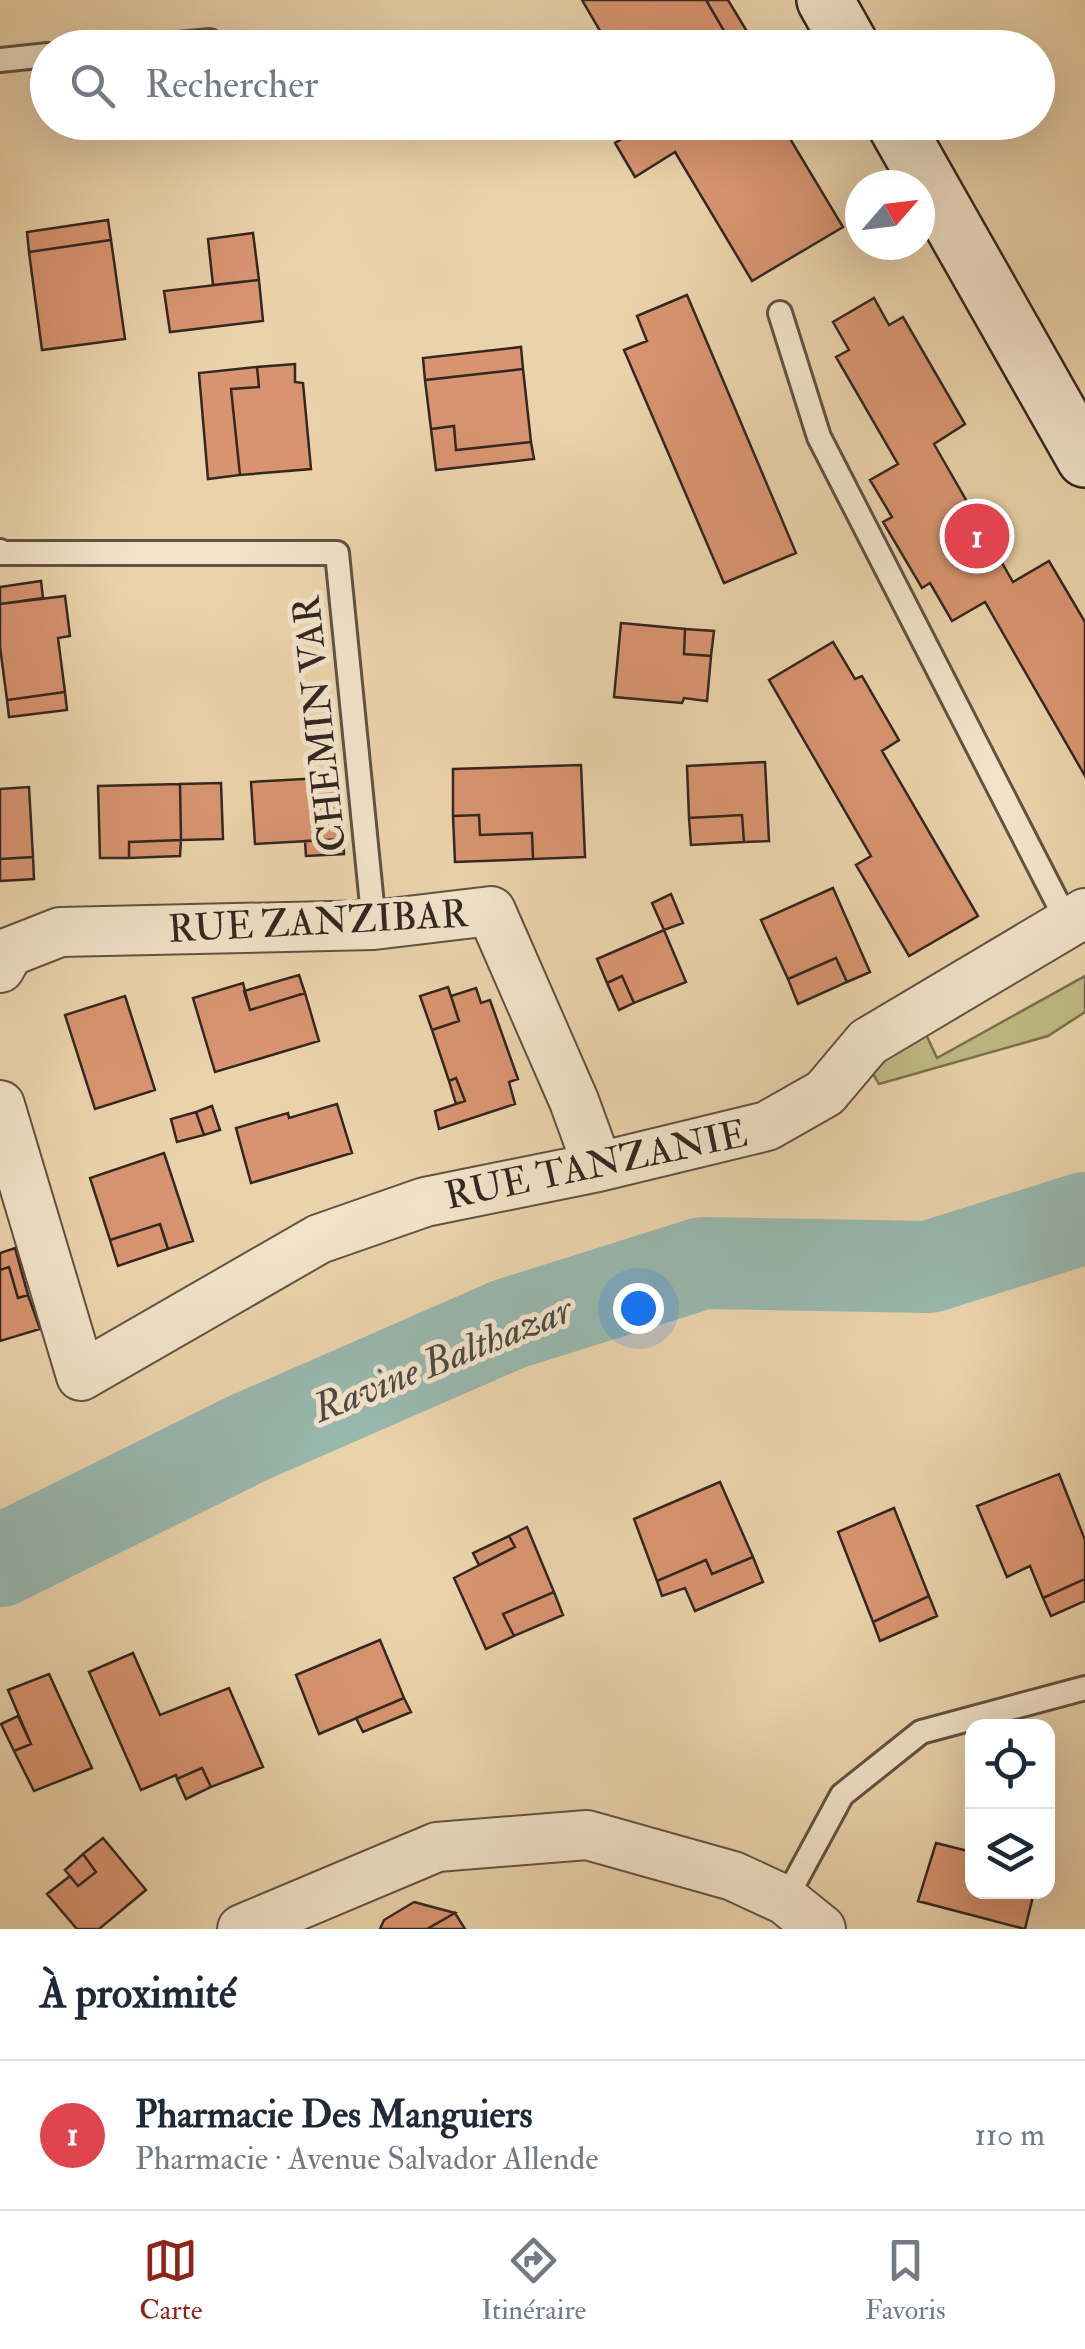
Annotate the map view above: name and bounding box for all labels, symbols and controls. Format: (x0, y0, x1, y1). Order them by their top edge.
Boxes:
search box (30, 30, 1055, 140)
icon: search (65, 58, 120, 113)
text: Rechercher (145, 61, 318, 109)
north arrow (845, 170, 935, 260)
pin: 1 (944, 498, 1010, 574)
street label: CHEMIN VAR (283, 593, 357, 854)
street label: RUE ZANZIBAR (167, 890, 470, 954)
street label: RUE TANZANIE (441, 1109, 752, 1220)
water label: Ravine Balthazar (305, 1283, 582, 1435)
your location (613, 1283, 664, 1334)
map controls (965, 1719, 1055, 1899)
button: locate (965, 1719, 1055, 1809)
button: layers (965, 1809, 1055, 1899)
text: À proximité (40, 1968, 236, 2020)
text: Pharmacie Des Manguiers (135, 2091, 533, 2139)
text: 1 (67, 2115, 78, 2155)
text: 110 m (974, 2115, 1045, 2155)
text: Pharmacie · Avenue Salvador Allende (135, 2139, 599, 2179)
tab: Carte (139, 2233, 202, 2328)
tab: Itinéraire (481, 2233, 586, 2328)
tab: Favoris (865, 2233, 946, 2328)

